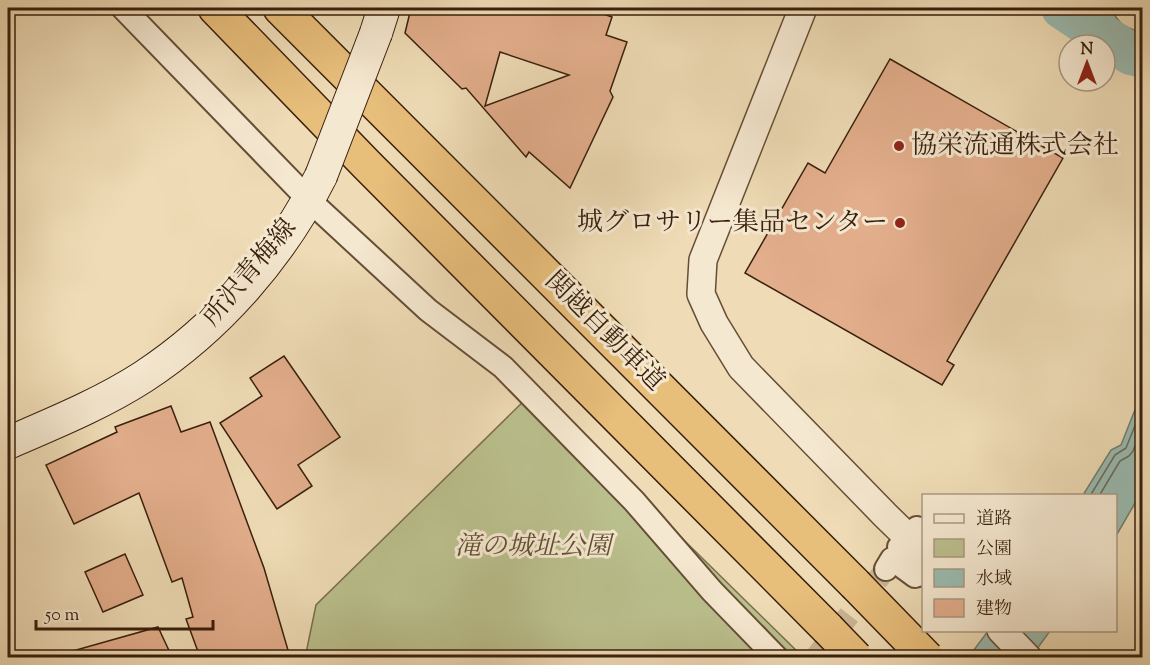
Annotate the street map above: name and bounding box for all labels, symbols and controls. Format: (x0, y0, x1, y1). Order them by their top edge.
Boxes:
north arrow (1057, 33, 1117, 93)
text: N (1081, 39, 1094, 62)
place label: 協栄流通株式会社 (911, 128, 1119, 165)
marker: 協栄流通株式会社 (892, 139, 906, 153)
place label: 城グロサリー集品センター (577, 205, 888, 242)
street label: 所沢青梅線 (194, 211, 306, 335)
marker: 城グロサリー集品センター (893, 216, 907, 230)
street label: 関越自動車道 (536, 264, 672, 400)
legend (922, 494, 1117, 632)
text: 道路 (976, 507, 1012, 533)
park label: 滝の城址公園 (455, 529, 615, 566)
text: 公園 (976, 537, 1012, 563)
text: 水域 (976, 567, 1012, 593)
scale bar (36, 593, 213, 631)
text: 建物 (976, 597, 1012, 623)
text: 50 m (44, 603, 80, 629)

